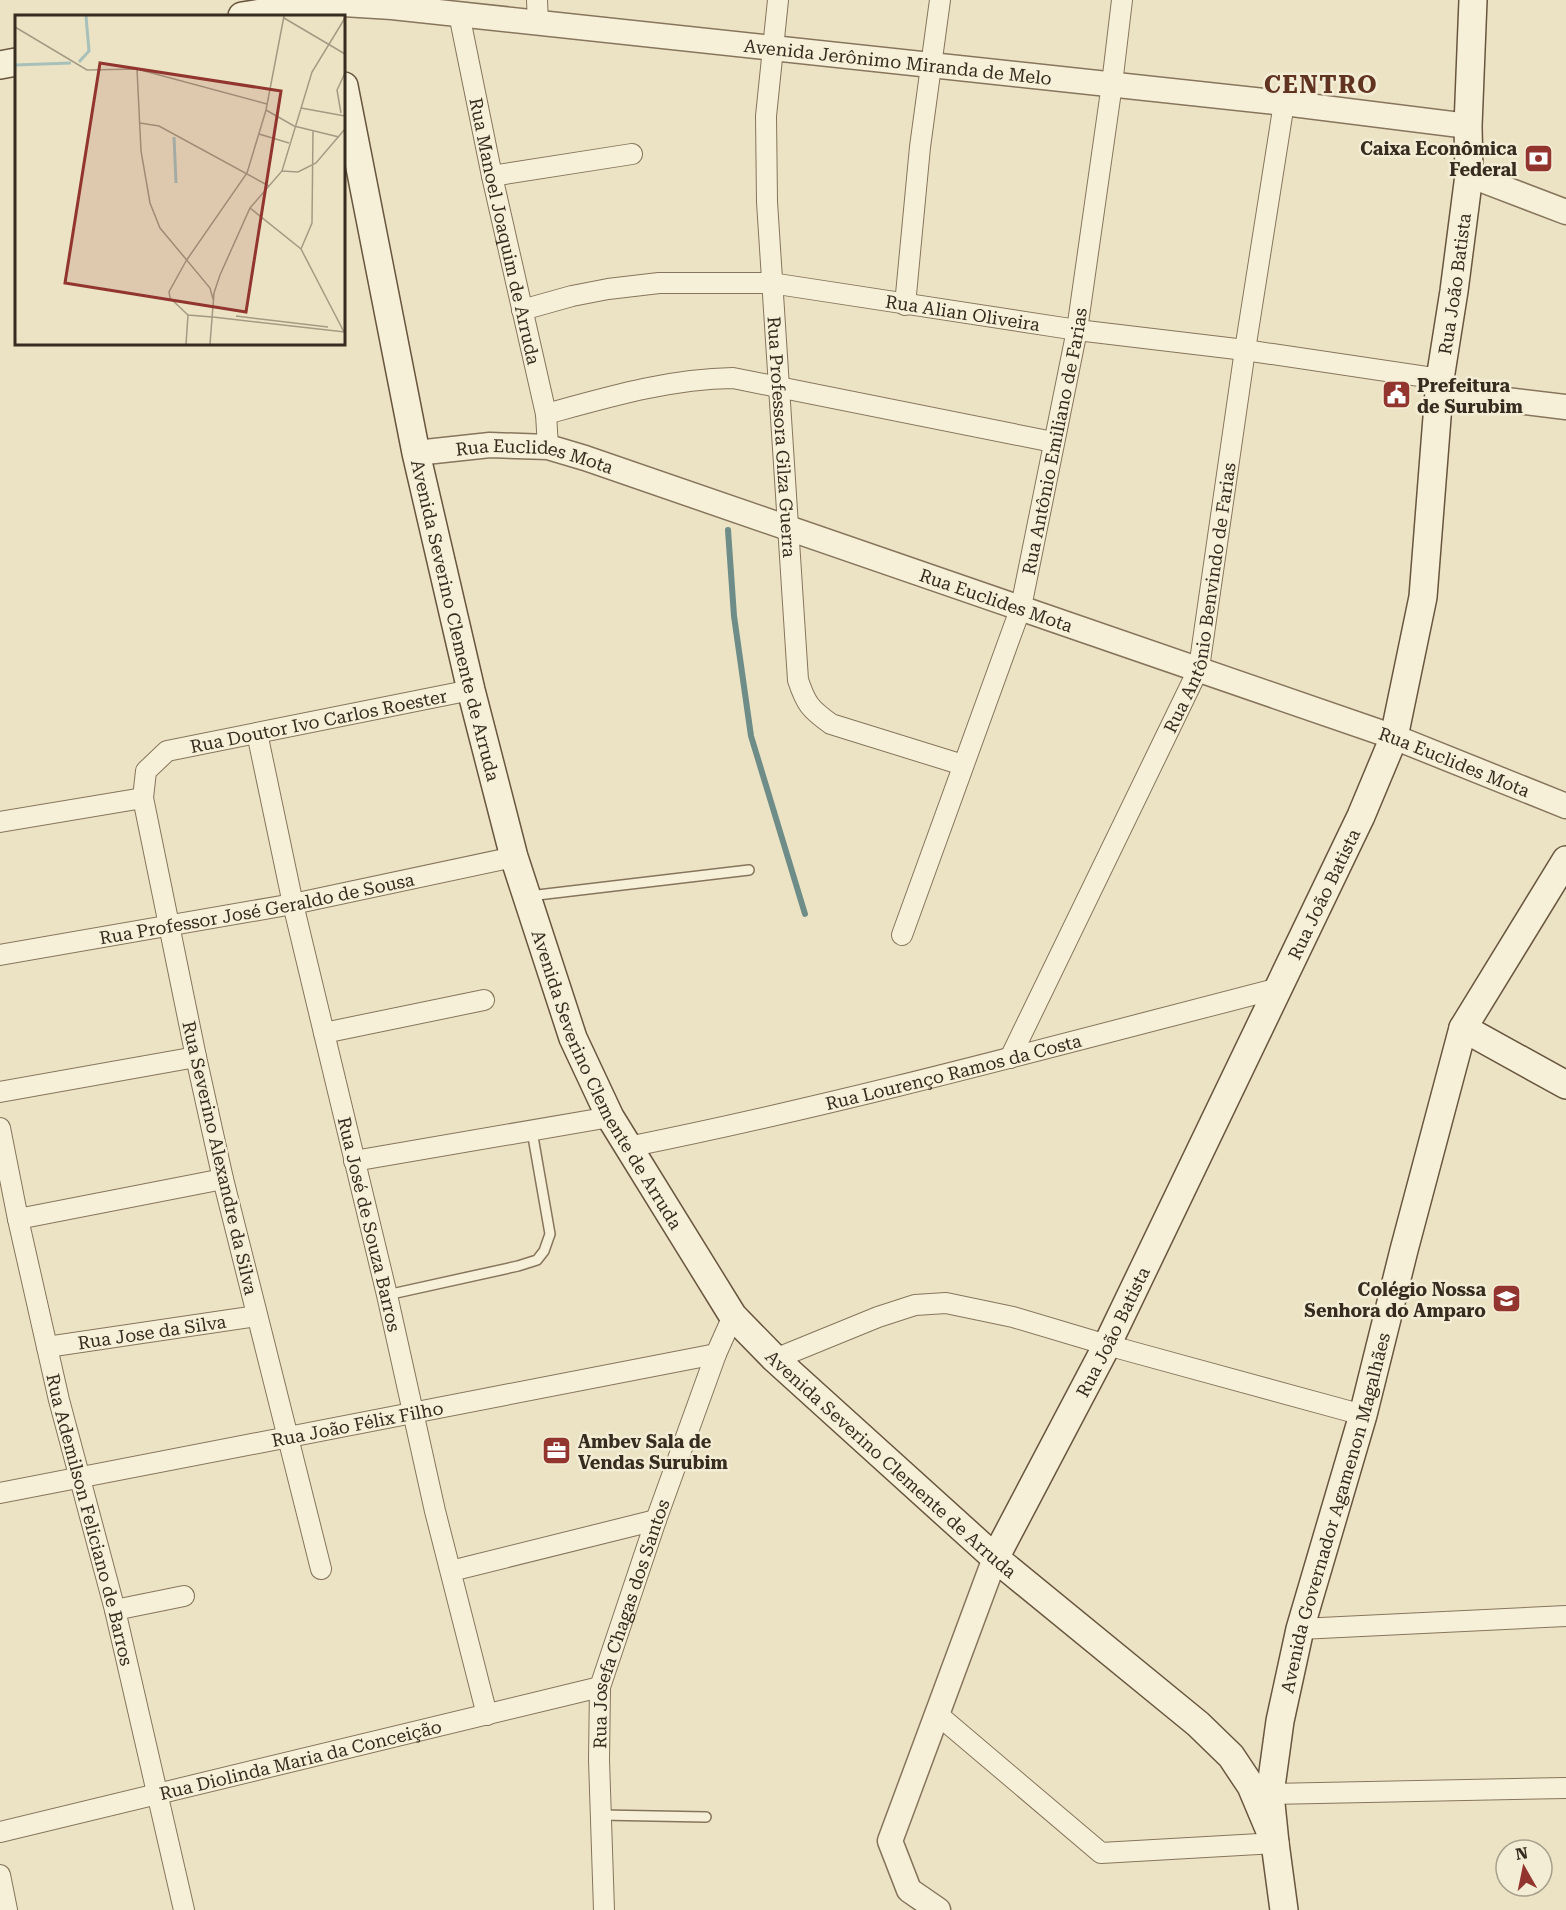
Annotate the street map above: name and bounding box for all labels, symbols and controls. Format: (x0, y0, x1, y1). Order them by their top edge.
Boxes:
inset map (15, 15, 345, 345)
street label: Avenida Jerônimo Miranda de Melo (743, 34, 1053, 88)
district label: CENTRO (1264, 71, 1378, 99)
street label: Rua Manoel Joaquim de Arruda (466, 96, 545, 367)
place label: Caixa Econômica Federal (1360, 138, 1517, 180)
bank icon: Caixa Econômica Federal (1522, 142, 1554, 174)
street label: Rua João Batista (1434, 212, 1475, 356)
street label: Rua Alian Oliveira (884, 290, 1042, 335)
street label: Rua Antônio Emiliano de Farias (1017, 306, 1091, 577)
street label: Rua Professora Gilza Guerra (764, 316, 801, 558)
place label: Prefeitura de Surubim (1417, 375, 1524, 417)
public building icon: Prefeitura de Surubim (1380, 379, 1412, 411)
street label: Rua Euclides Mota (454, 434, 616, 478)
street label: Avenida Severino Clemente de Arruda (407, 457, 505, 784)
street label: Rua Antônio Benvindo de Farias (1159, 461, 1239, 736)
street label: Rua Euclides Mota (917, 564, 1076, 636)
street label: Rua Doutor Ivo Carlos Roester (188, 685, 449, 757)
street label: Rua Euclides Mota (1376, 722, 1533, 801)
street label: Rua João Batista (1283, 825, 1364, 963)
street label: Rua Professor José Geraldo de Sousa (98, 868, 416, 948)
street label: Avenida Severino Clemente de Arruda (528, 927, 687, 1233)
street label: Rua Severino Alexandre da Silva (178, 1019, 262, 1297)
street label: Rua Lourenço Ramos da Costa (823, 1029, 1084, 1114)
street label: Rua José de Souza Barros (334, 1115, 405, 1334)
street label: Rua João Batista (1071, 1263, 1154, 1400)
place label: Colégio Nossa Senhora do Amparo (1304, 1279, 1486, 1321)
school or university icon: Colégio Nossa Senhora do Amparo (1491, 1283, 1523, 1315)
street label: Rua Jose da Silva (76, 1310, 228, 1353)
street label: Avenida Governador Agamenon Magalhães (1276, 1330, 1394, 1695)
street label: Avenida Severino Clemente de Arruda (762, 1346, 1021, 1582)
street label: Rua Ademilson Feliciano de Barros (43, 1371, 138, 1668)
street label: Rua João Félix Filho (270, 1397, 445, 1451)
place label: Ambev Sala de Vendas Surubim (578, 1431, 728, 1473)
office icon: Ambev Sala de Vendas Surubim (541, 1435, 573, 1467)
street label: Rua Josefa Chagas dos Santos (589, 1496, 673, 1749)
street label: Rua Diolinda Maria da Conceição (157, 1715, 444, 1804)
north arrow (1494, 1838, 1554, 1898)
text: N (1514, 1843, 1529, 1864)

